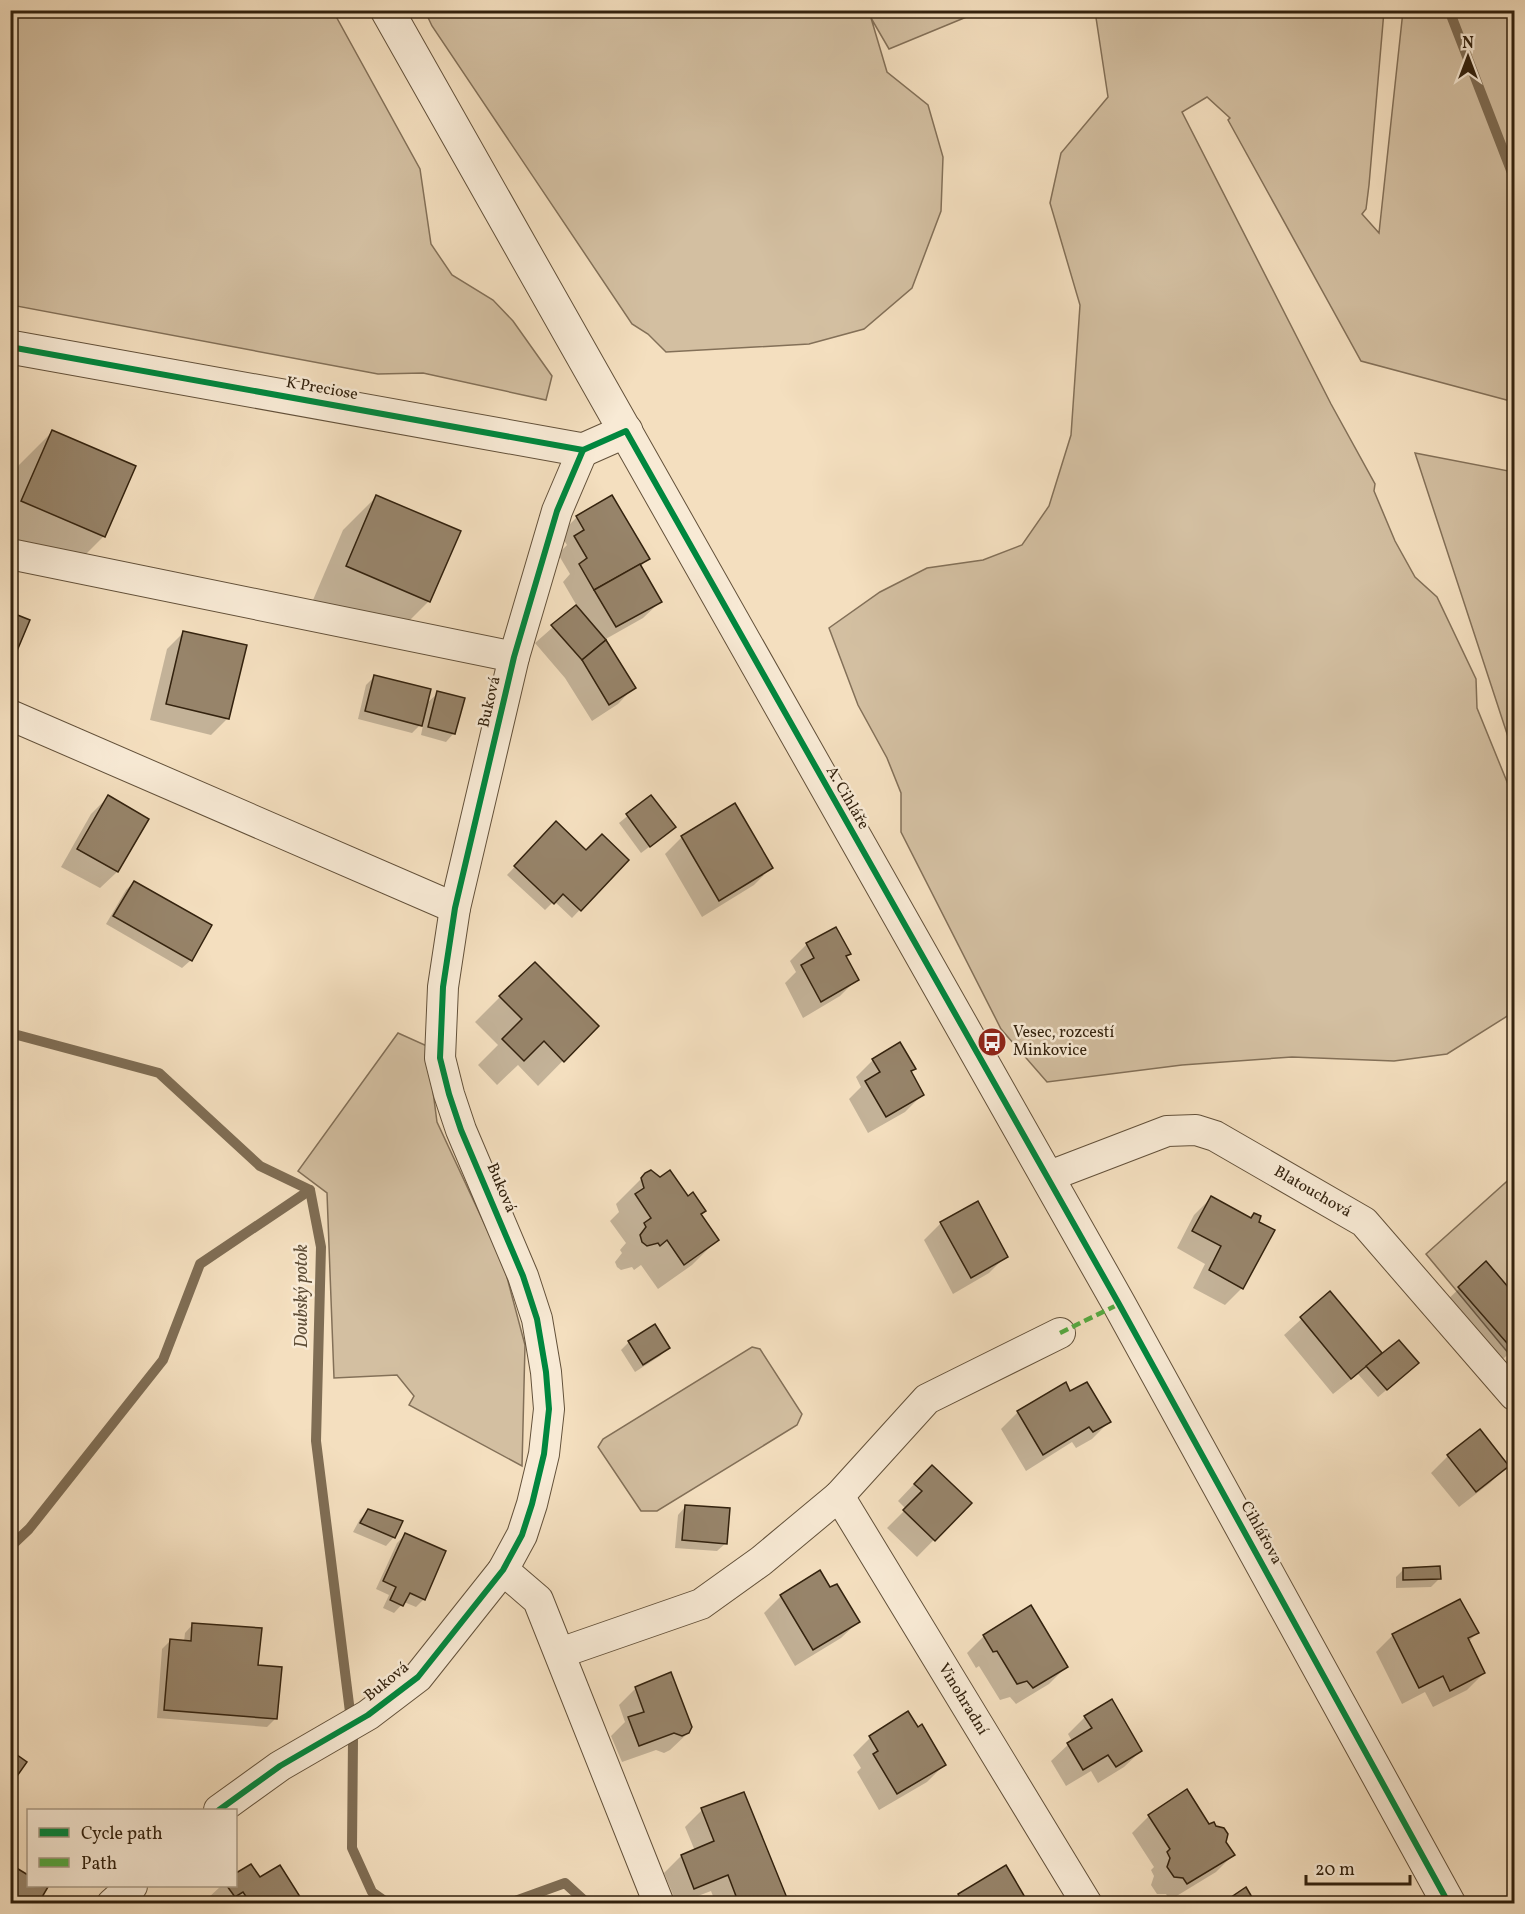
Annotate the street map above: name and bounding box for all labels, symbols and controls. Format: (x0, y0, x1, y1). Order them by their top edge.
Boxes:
north arrow (1438, 27, 1498, 87)
text: N (1462, 33, 1474, 55)
street label: K Preciose (284, 372, 360, 406)
street label: Buková (473, 674, 507, 730)
street label: A. Cihláře (820, 762, 874, 834)
place label: Vesec, rozcestí Minkovice (1013, 1022, 1114, 1062)
bus stop icon: Vesec, rozcestí Minkovice (976, 1026, 1008, 1058)
street label: Buková (481, 1160, 521, 1216)
street label: Blatouchová (1269, 1161, 1356, 1223)
water label: Doubský potok (290, 1244, 315, 1348)
street label: Cihlářova (1235, 1497, 1287, 1569)
street label: Buková (360, 1657, 414, 1707)
street label: Vinohradní (932, 1659, 993, 1740)
legend (27, 1809, 237, 1887)
text: Cycle path (81, 1822, 163, 1847)
scale bar (1306, 1848, 1410, 1886)
text: Path (81, 1852, 117, 1877)
text: 20 m (1315, 1858, 1355, 1883)

